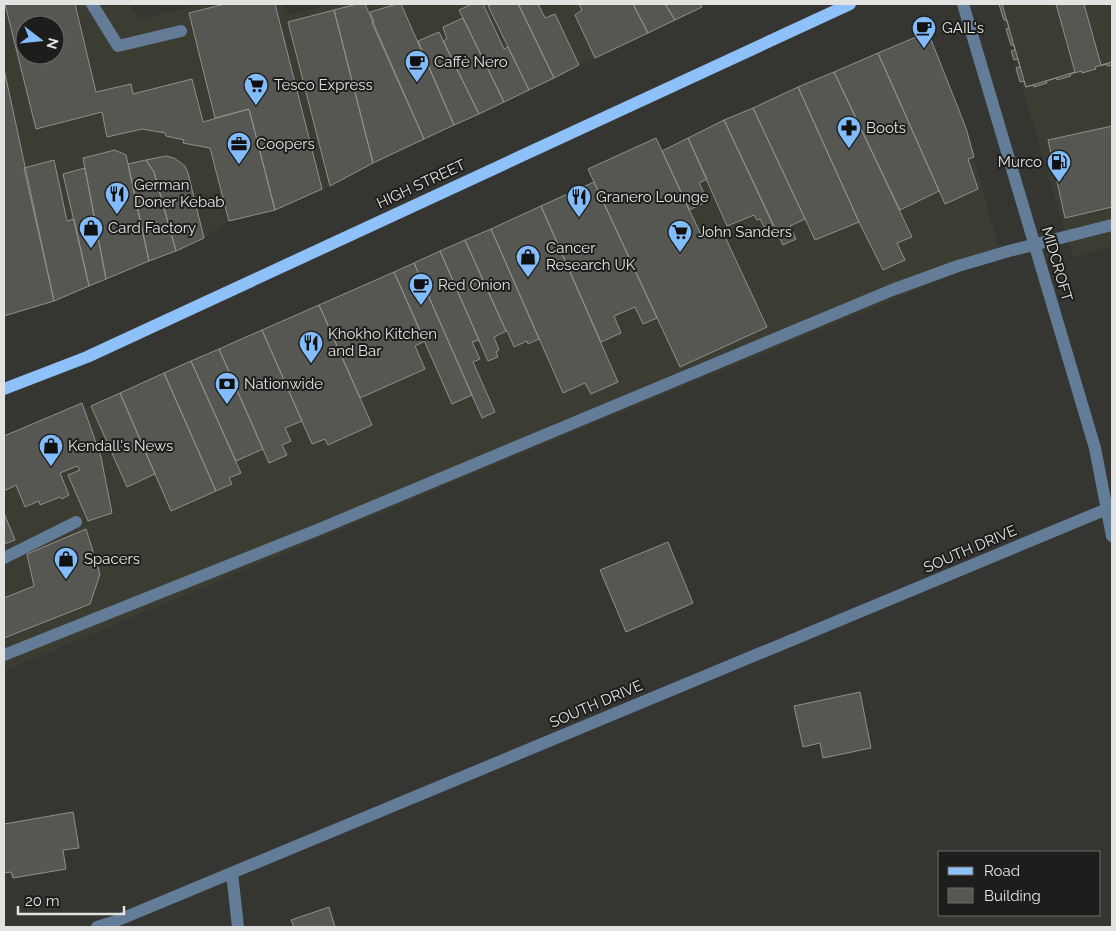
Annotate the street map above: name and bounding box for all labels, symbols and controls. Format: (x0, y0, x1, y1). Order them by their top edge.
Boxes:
north arrow (15, 15, 65, 65)
cafe icon: GAIL's (911, 15, 937, 49)
place label: GAIL's (942, 19, 984, 37)
text: N (43, 36, 62, 51)
cafe icon: Caffè Nero (404, 49, 430, 83)
place label: Caffè Nero (434, 53, 508, 71)
supermarket icon: Tesco Express (243, 72, 269, 106)
place label: Tesco Express (274, 76, 373, 94)
pharmacy icon: Boots (836, 115, 862, 149)
place label: Boots (866, 119, 906, 137)
office icon: Coopers (226, 131, 252, 165)
place label: Coopers (256, 135, 315, 153)
fuel station icon: Murco (1046, 149, 1072, 183)
place label: Murco (998, 153, 1042, 171)
street label: HIGH STREET (374, 156, 468, 212)
place label: German Doner Kebab (134, 176, 225, 211)
restaurant icon: German Doner Kebab (104, 181, 130, 215)
restaurant icon: Granero Lounge (566, 184, 592, 218)
place label: Granero Lounge (596, 188, 709, 206)
shop icon: Card Factory (78, 215, 104, 249)
place label: Card Factory (108, 219, 196, 237)
supermarket icon: John Sanders (667, 219, 693, 253)
place label: John Sanders (698, 223, 792, 241)
street label: MIDCROFT (1038, 225, 1076, 303)
place label: Cancer Research UK (546, 239, 636, 274)
shop icon: Cancer Research UK (515, 244, 541, 278)
cafe icon: Red Onion (408, 272, 434, 306)
place label: Red Onion (438, 276, 510, 294)
place label: Khokho Kitchen and Bar (328, 325, 437, 360)
restaurant icon: Khokho Kitchen and Bar (298, 330, 324, 364)
bank icon: Nationwide (214, 371, 240, 405)
place label: Nationwide (244, 375, 323, 393)
shop icon: Kendall's News (38, 433, 64, 467)
place label: Kendall's News (68, 437, 173, 455)
street label: SOUTH DRIVE (921, 521, 1019, 577)
shop icon: Spacers (53, 546, 79, 580)
place label: Spacers (84, 550, 140, 568)
street label: SOUTH DRIVE (547, 676, 645, 732)
legend (938, 851, 1101, 916)
text: Road (984, 862, 1020, 880)
scale bar (18, 884, 124, 916)
text: Building (984, 887, 1041, 905)
text: 20 m (25, 892, 60, 910)

